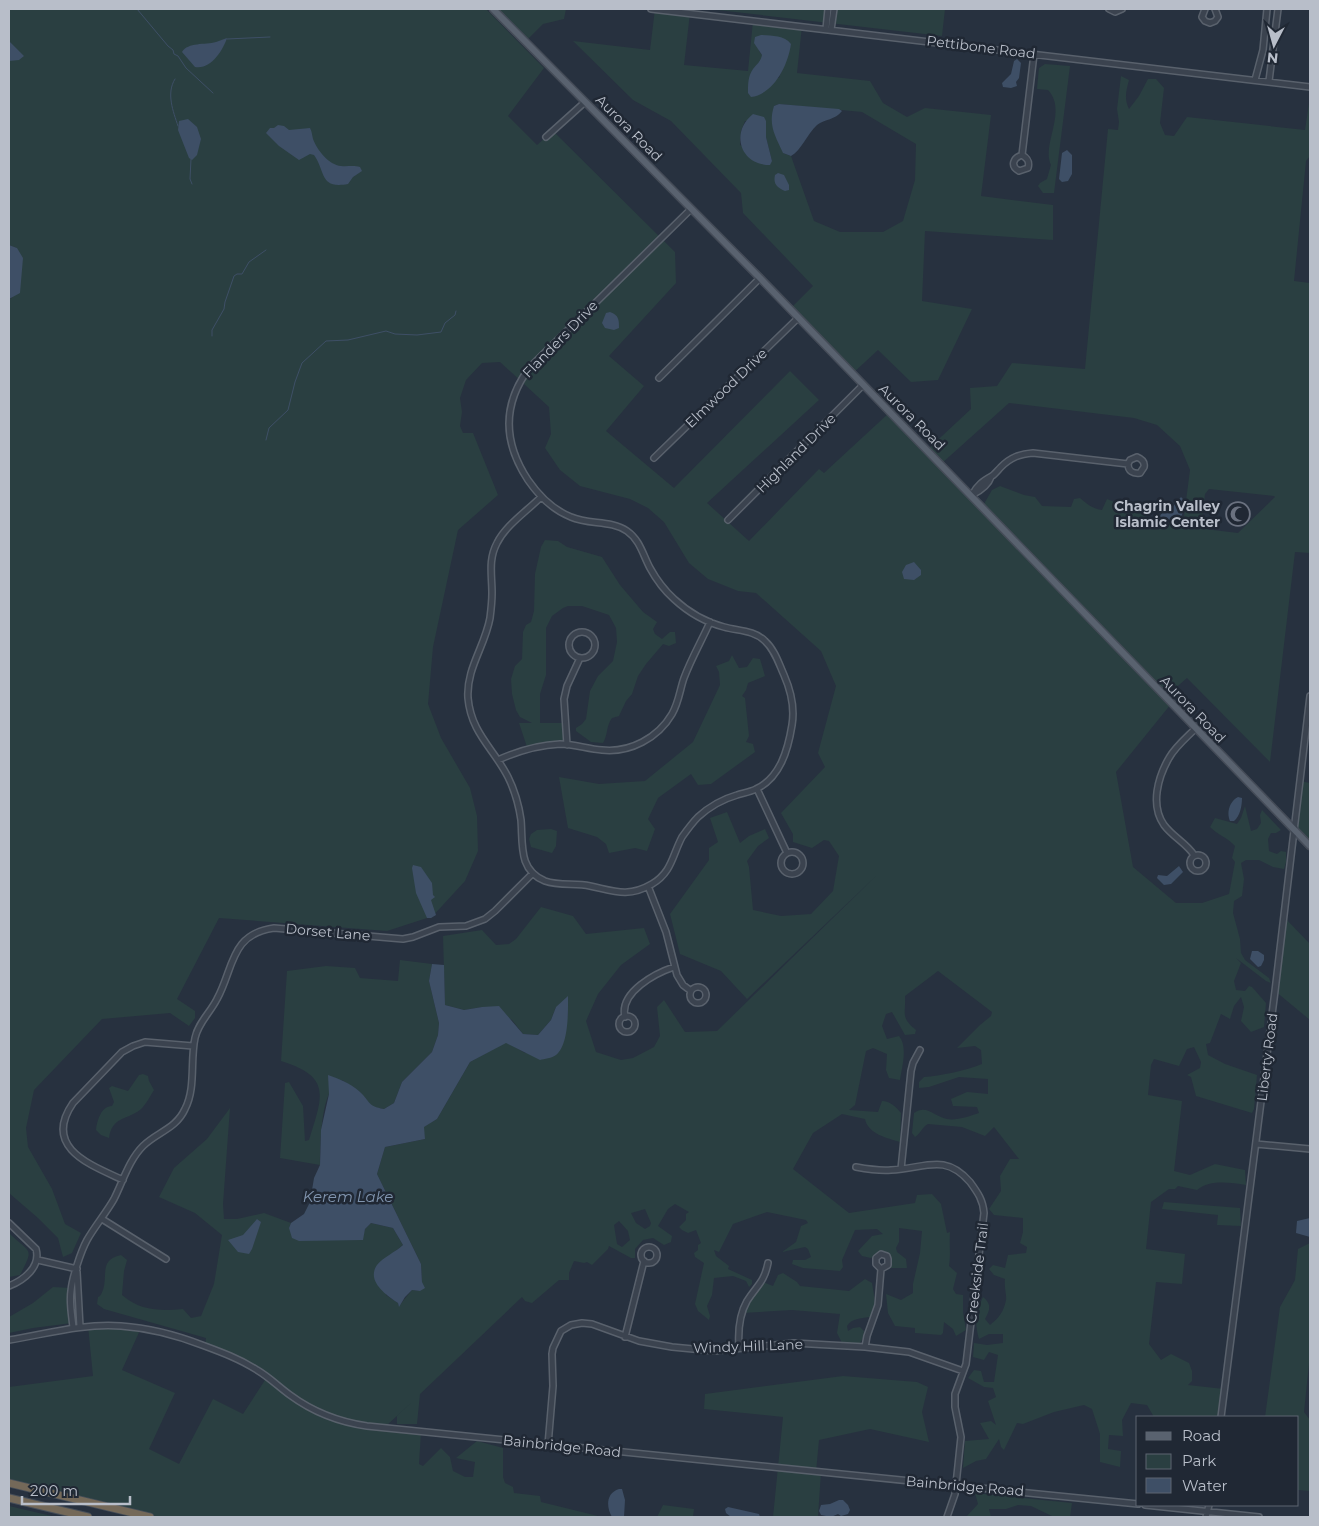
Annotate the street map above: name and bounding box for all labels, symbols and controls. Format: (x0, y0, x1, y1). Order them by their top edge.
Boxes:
north arrow (1249, 20, 1299, 70)
street label: Pettibone Road (925, 31, 1037, 63)
text: N (1266, 48, 1279, 67)
street label: Aurora Road (592, 91, 666, 165)
street label: Flanders Drive (518, 296, 602, 382)
street label: Elmwood Drive (681, 344, 771, 432)
street label: Aurora Road (875, 380, 949, 454)
street label: Highland Drive (752, 409, 840, 497)
place label: Chagrin Valley Islamic Center (1114, 497, 1221, 531)
mosque icon: Chagrin Valley Islamic Center (1225, 501, 1251, 527)
street label: Aurora Road (1156, 671, 1230, 747)
street label: Dorset Lane (285, 919, 371, 945)
street label: Liberty Road (1253, 1012, 1281, 1102)
water label: Kerem Lake (303, 1187, 393, 1206)
street label: Creekside Trail (962, 1222, 992, 1324)
street label: Windy Hill Lane (693, 1335, 803, 1357)
legend (1136, 1416, 1299, 1506)
text: Road (1182, 1426, 1221, 1445)
street label: Bainbridge Road (502, 1431, 622, 1461)
text: Park (1182, 1451, 1216, 1470)
street label: Bainbridge Road (905, 1472, 1025, 1500)
scale bar (22, 1474, 130, 1506)
text: Water (1182, 1476, 1228, 1495)
text: 200 m (30, 1481, 78, 1500)

